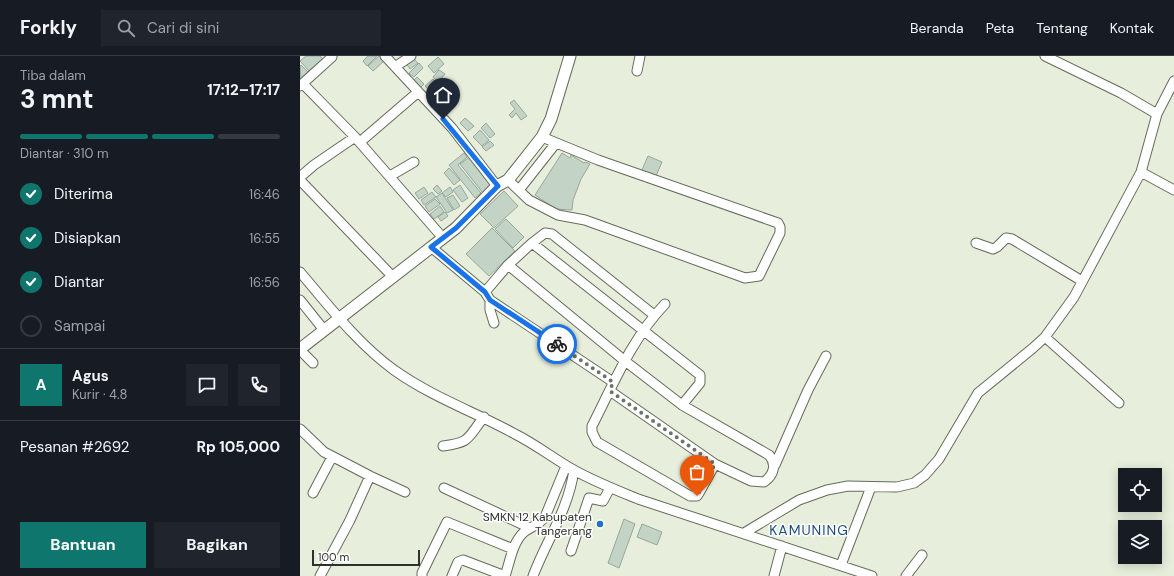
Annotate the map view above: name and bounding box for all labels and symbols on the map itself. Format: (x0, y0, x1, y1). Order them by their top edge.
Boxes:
pin (426, 78, 460, 119)
courier (537, 324, 577, 364)
pin (680, 455, 714, 496)
place label: SMKN 12 Kabupaten Tangerang (483, 509, 592, 539)
marker: SMKN 12 Kabupaten Tangerang (595, 519, 605, 529)
district label: KAMUNING (769, 521, 849, 539)
scale bar (312, 548, 420, 567)

